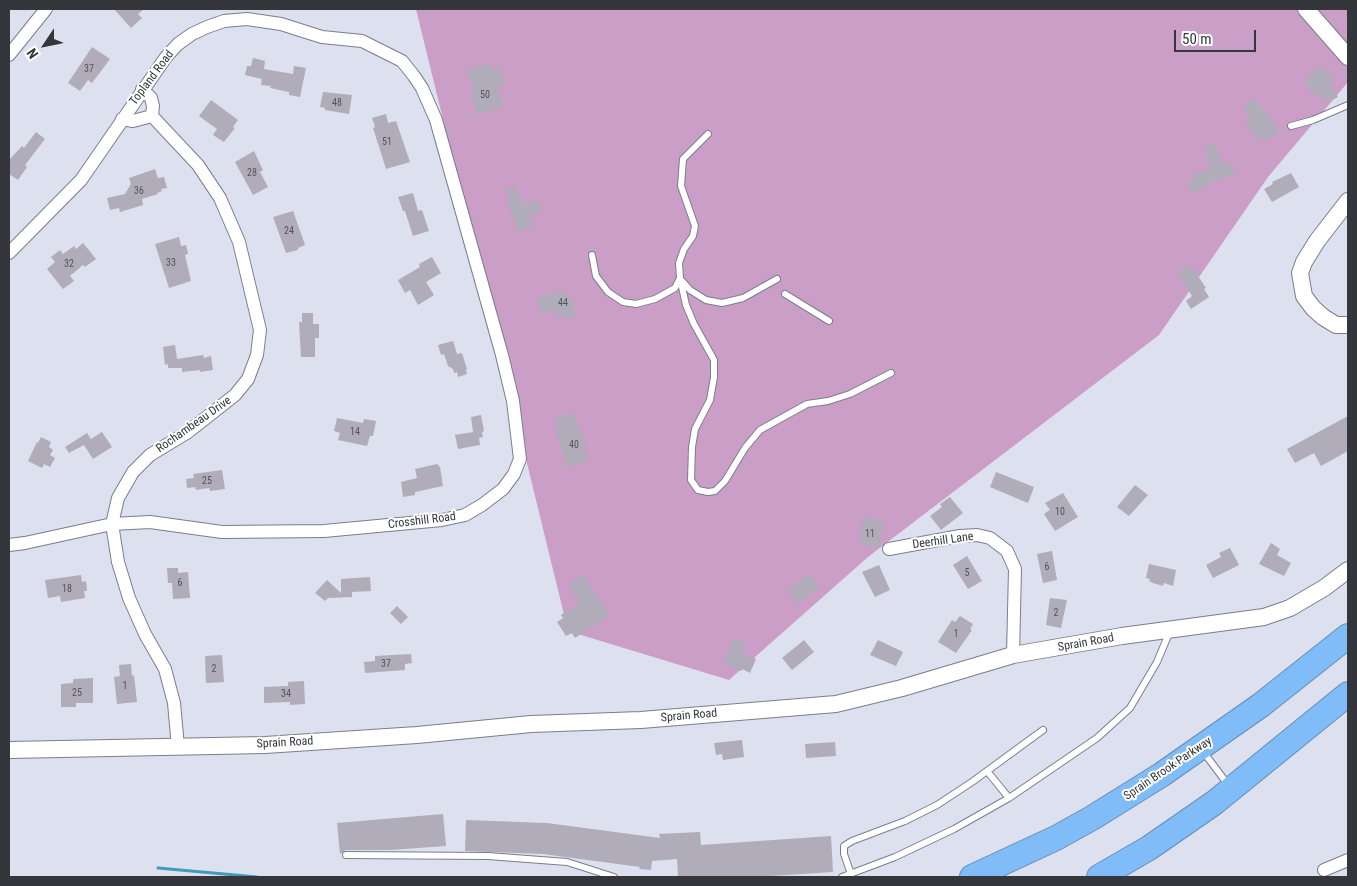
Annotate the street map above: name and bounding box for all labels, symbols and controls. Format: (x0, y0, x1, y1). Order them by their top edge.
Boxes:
north arrow (20, 20, 70, 70)
scale bar (1177, 20, 1260, 52)
text: 50 m (1182, 30, 1212, 48)
text: N (24, 45, 42, 61)
street label: Topland Road (127, 48, 177, 108)
house number: 37 (84, 63, 94, 75)
house number: 50 (480, 89, 490, 101)
house number: 48 (332, 97, 342, 109)
house number: 51 (382, 136, 392, 148)
house number: 28 (247, 167, 257, 179)
house number: 36 (134, 185, 144, 197)
house number: 24 (284, 225, 294, 237)
house number: 33 (166, 257, 176, 269)
house number: 32 (64, 258, 74, 270)
house number: 44 (558, 297, 568, 309)
street label: Rochambeau Drive (154, 394, 234, 456)
house number: 14 (350, 426, 360, 438)
house number: 40 (569, 439, 579, 451)
house number: 25 (202, 475, 212, 487)
house number: 10 (1055, 506, 1065, 518)
street label: Crosshill Road (387, 510, 457, 532)
house number: 11 (865, 528, 875, 540)
street label: Deerhill Lane (912, 530, 974, 552)
house number: 6 (1045, 561, 1049, 573)
house number: 5 (965, 567, 969, 579)
house number: 6 (178, 577, 182, 589)
house number: 18 (62, 583, 72, 595)
house number: 2 (1054, 607, 1058, 619)
house number: 1 (954, 628, 958, 640)
street label: Sprain Road (1057, 631, 1115, 655)
house number: 37 (381, 658, 391, 670)
house number: 2 (212, 663, 216, 675)
house number: 1 (123, 680, 127, 692)
house number: 25 (72, 687, 82, 699)
house number: 34 (281, 688, 291, 700)
street label: Sprain Road (660, 706, 718, 726)
street label: Sprain Road (256, 734, 314, 752)
street label: Sprain Brook Parkway (1121, 734, 1215, 804)

